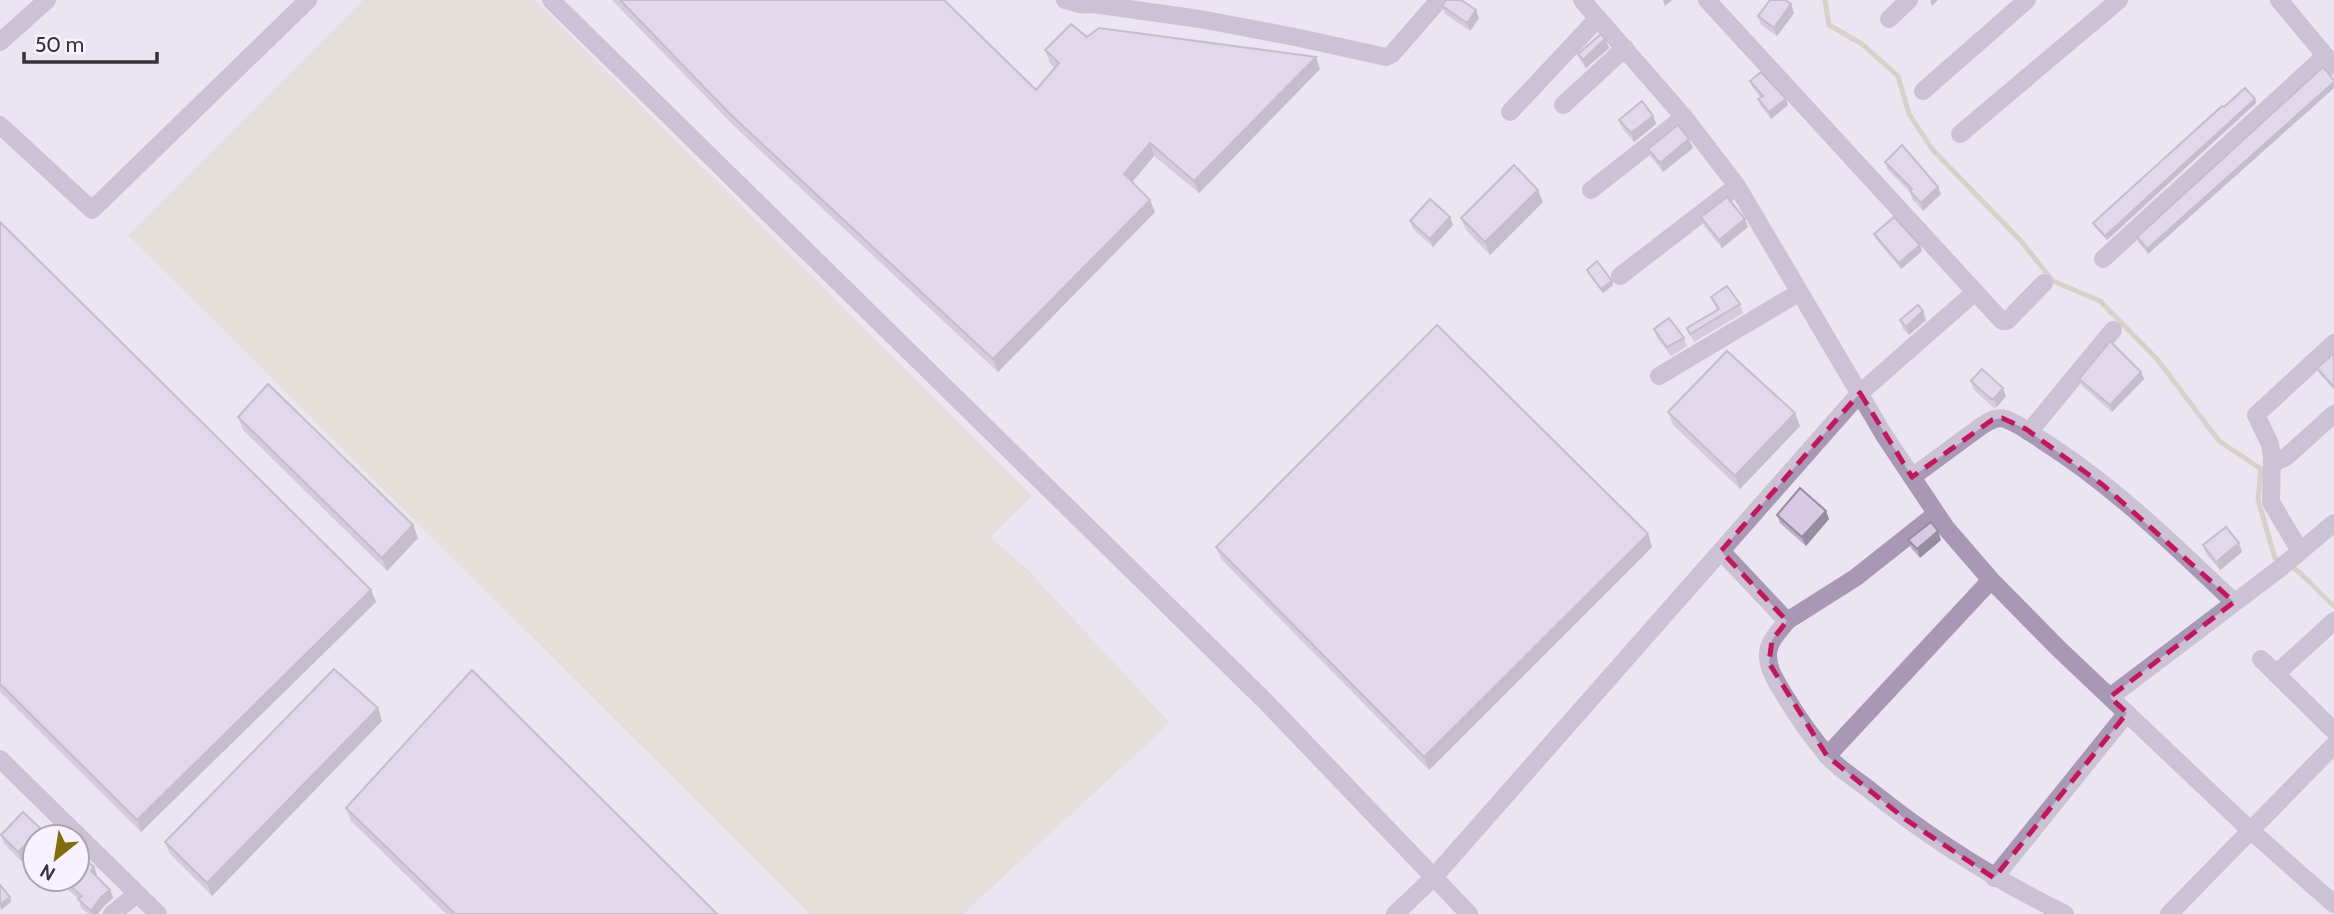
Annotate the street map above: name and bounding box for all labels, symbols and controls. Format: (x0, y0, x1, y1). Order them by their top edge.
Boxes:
scale bar (24, 21, 158, 65)
text: 50 m (35, 32, 84, 57)
north arrow (21, 823, 91, 893)
text: N (36, 859, 59, 886)

